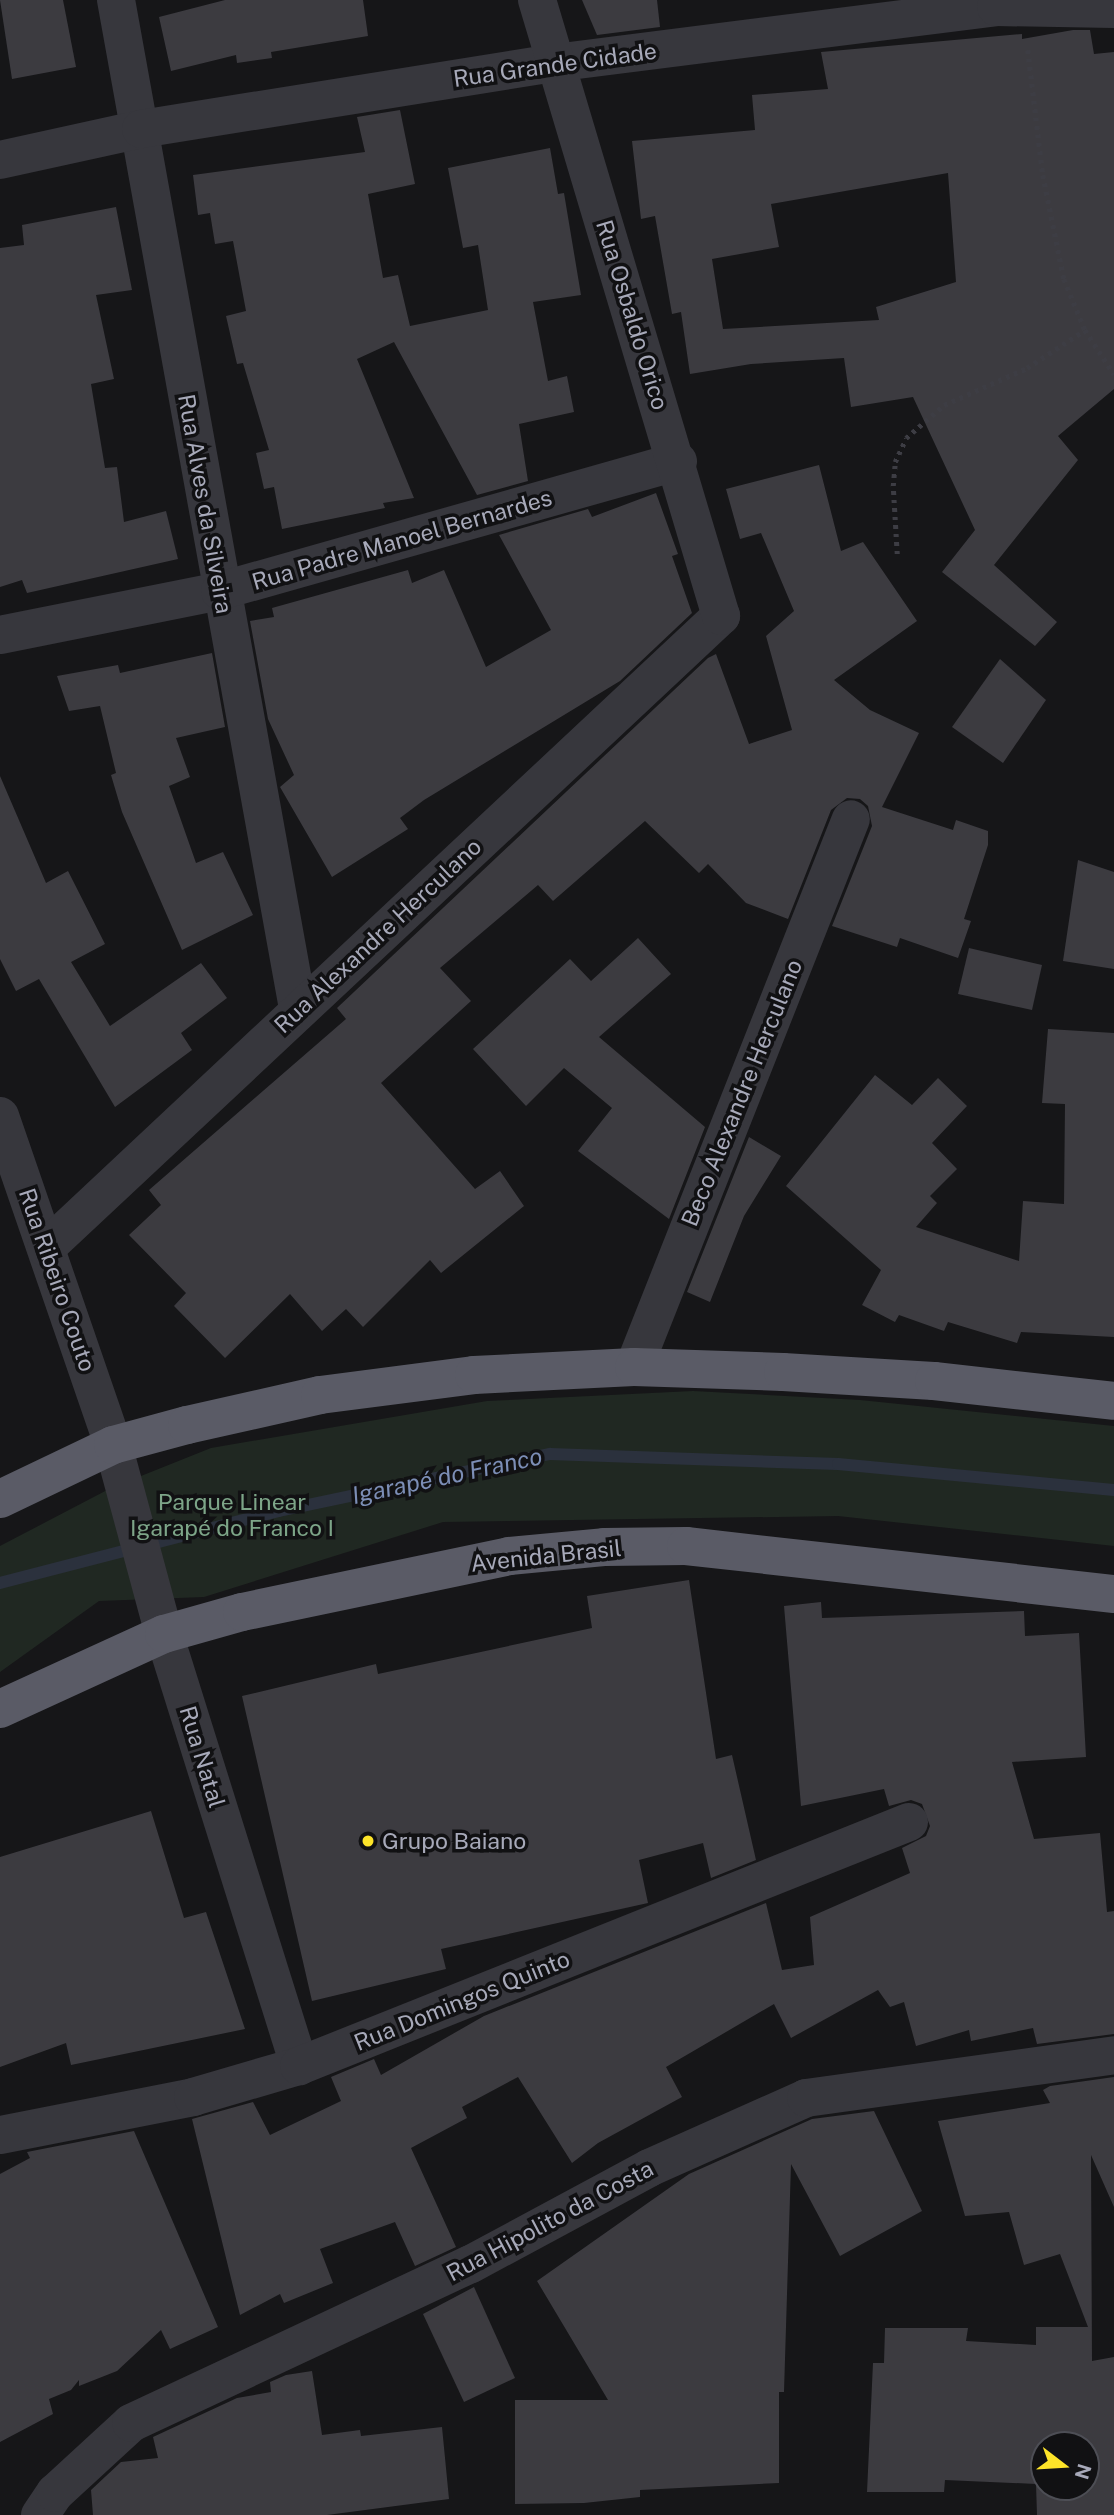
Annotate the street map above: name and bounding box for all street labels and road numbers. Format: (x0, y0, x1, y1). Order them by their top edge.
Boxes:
street label: Rua Grande Cidade (451, 37, 659, 93)
street label: Rua Osbaldo Orico (590, 217, 674, 413)
street label: Rua Alves da Silveira (172, 392, 238, 616)
street label: Rua Padre Manoel Bernardes (249, 484, 555, 596)
street label: Rua Alexandre Herculano (269, 833, 487, 1039)
street label: Beco Alexandre Herculano (676, 956, 808, 1230)
street label: Rua Ribeiro Couto (13, 1185, 101, 1375)
street label: Avenida Brasil (469, 1534, 623, 1578)
street label: Rua Natal (173, 1703, 231, 1811)
street label: Rua Domingos Quinto (350, 1945, 574, 2057)
street label: Rua Hipolito da Costa (442, 2155, 658, 2287)

